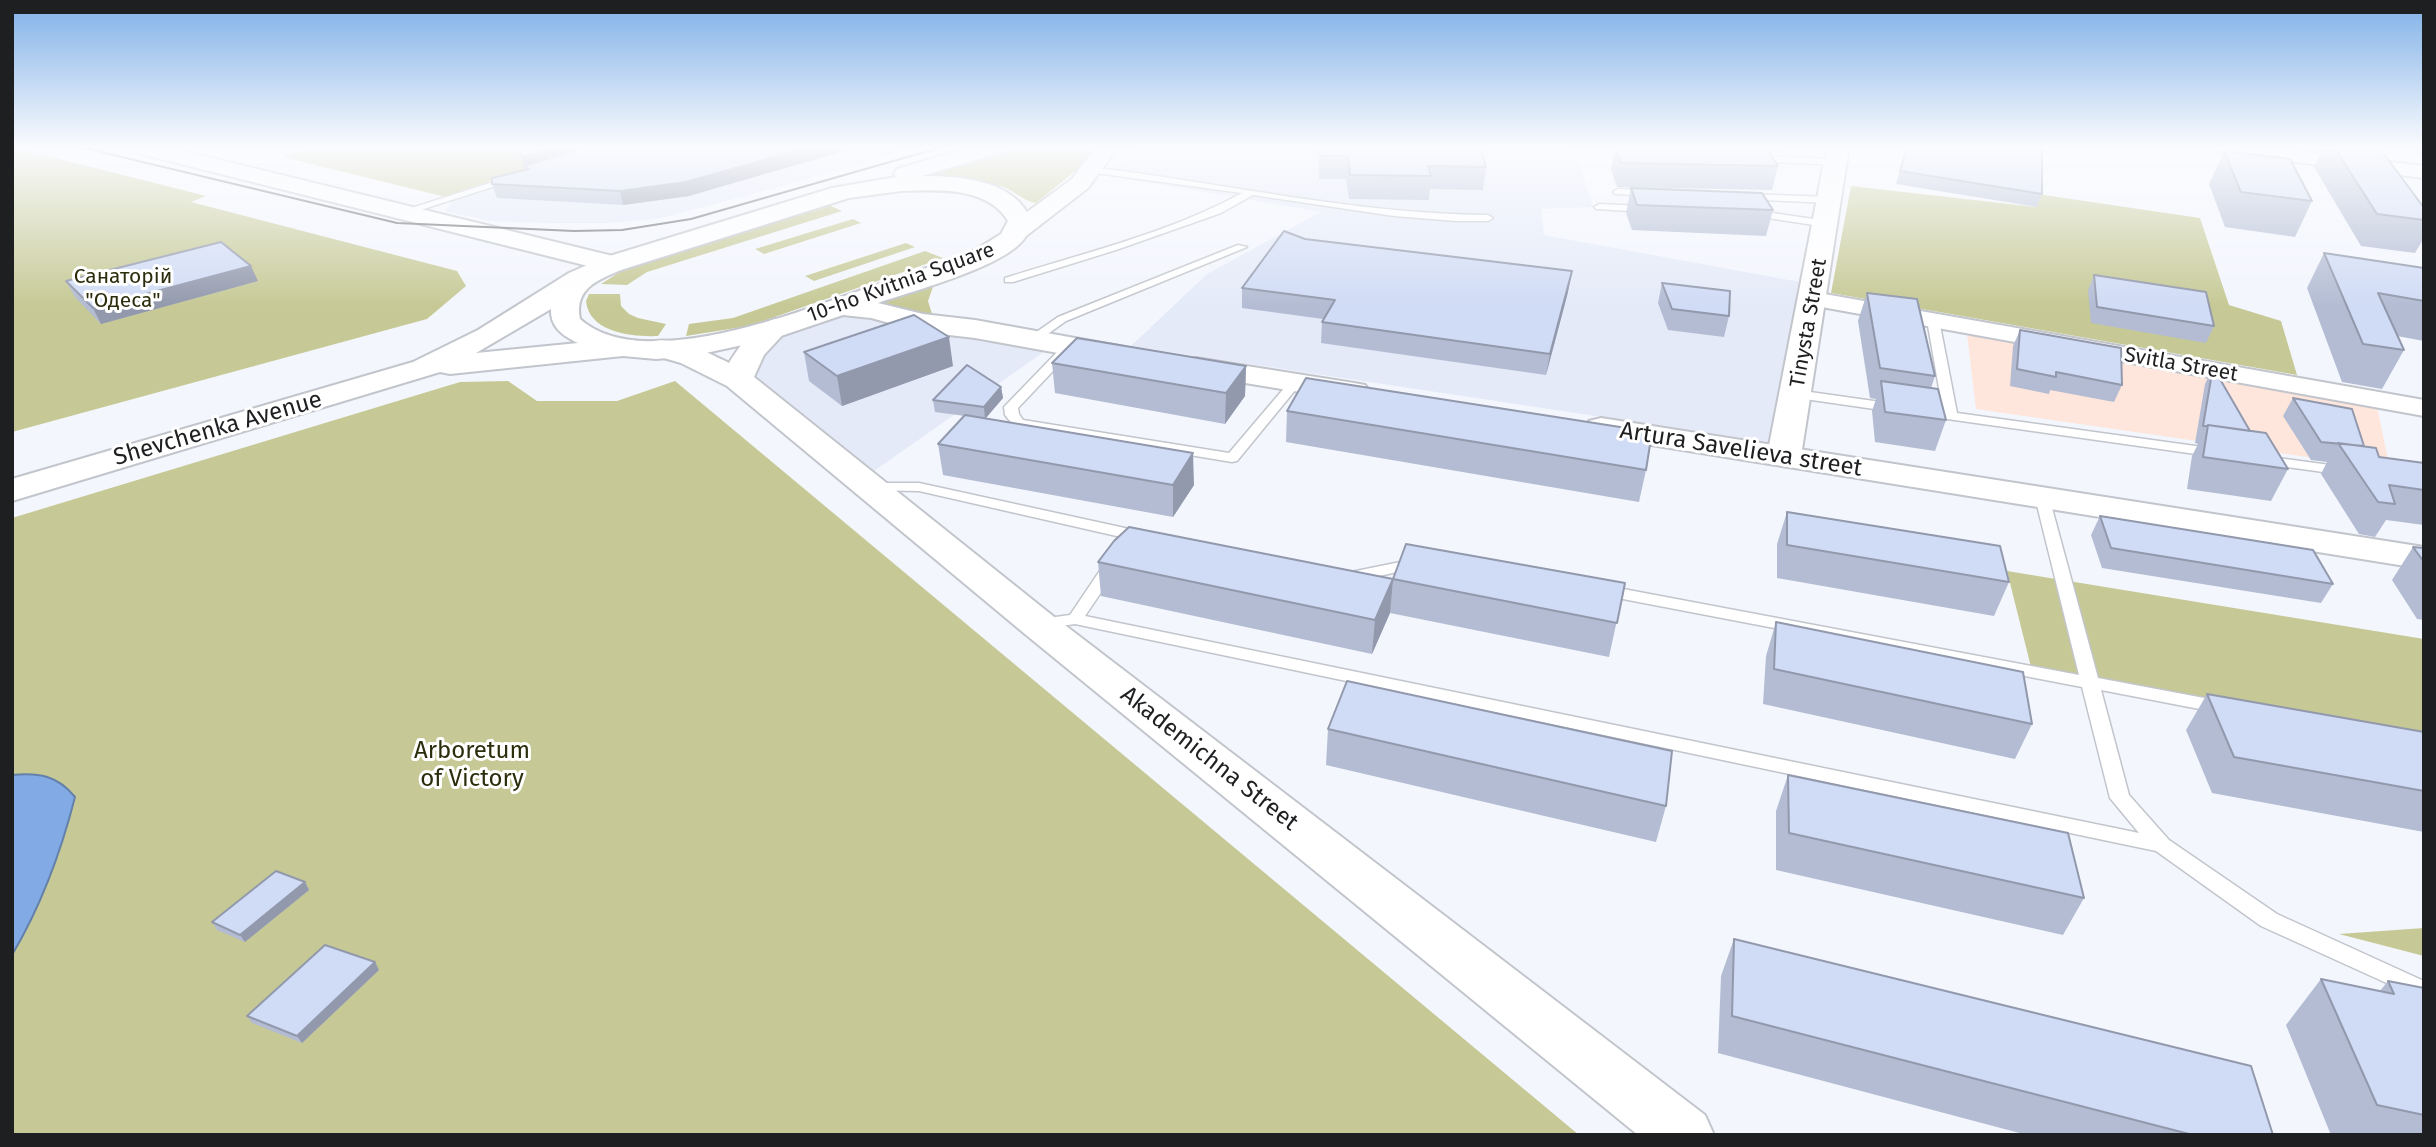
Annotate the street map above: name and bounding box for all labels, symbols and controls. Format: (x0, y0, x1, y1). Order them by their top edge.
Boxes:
street label: 10-ho Kvitnia Square (804, 237, 998, 329)
street label: Tinysta Street (1785, 257, 1833, 389)
park label: Санаторій "Одеса" (74, 264, 172, 314)
street label: Svitla Street (2122, 343, 2240, 387)
street label: Shevchenka Avenue (110, 385, 326, 473)
street label: Artura Savelieva street (1618, 417, 1864, 483)
street label: Akademichna Street (1114, 681, 1304, 837)
park label: Arboretum of Victory (414, 737, 530, 793)

